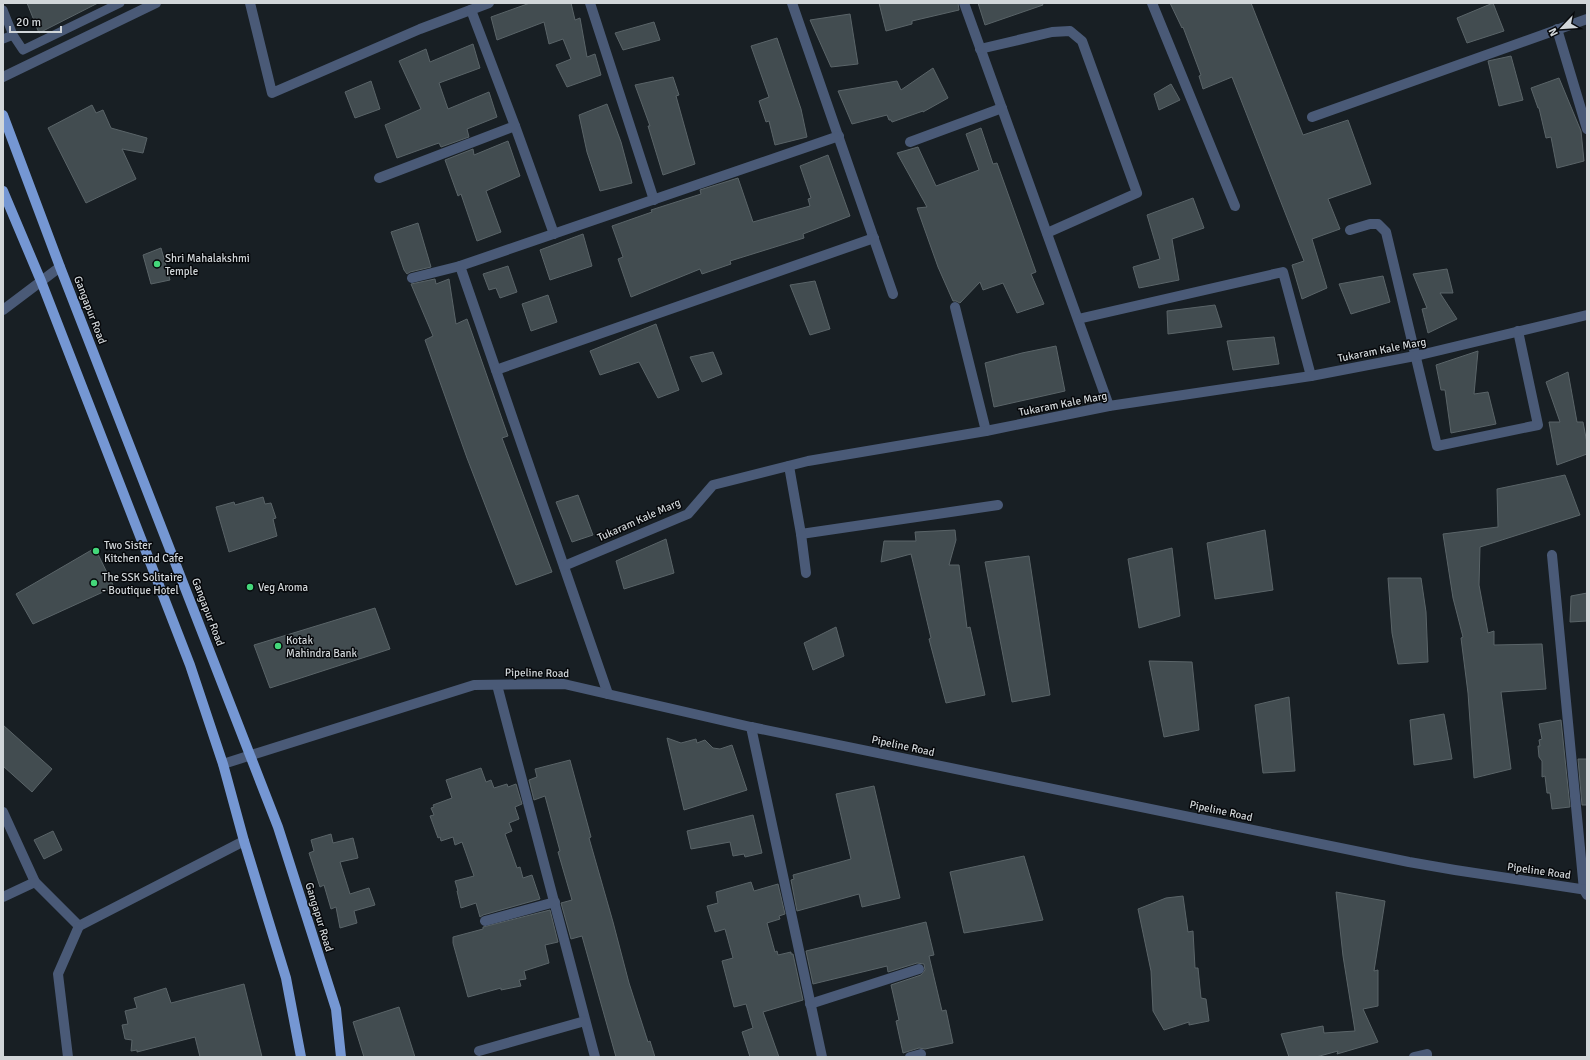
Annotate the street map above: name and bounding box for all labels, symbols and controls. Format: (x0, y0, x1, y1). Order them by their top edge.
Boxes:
scale bar (10, 8, 61, 34)
north arrow (1542, 8, 1582, 48)
text: 20 m (16, 15, 41, 30)
text: N (1546, 26, 1561, 38)
place label: Shri Mahalakshmi Temple (165, 252, 250, 278)
marker: Shri Mahalakshmi Temple (152, 259, 162, 269)
street label: Gangapur Road (71, 274, 109, 346)
street label: Tukaram Kale Marg (1337, 335, 1427, 365)
street label: Tukaram Kale Marg (1018, 389, 1108, 419)
street label: Tukaram Kale Marg (595, 496, 683, 544)
place label: Two Sister Kitchen and Cafe (104, 539, 183, 565)
marker: Two Sister Kitchen and Cafe (91, 546, 101, 556)
place label: The SSK Solitaire - Boutique Hotel (102, 571, 182, 597)
street label: Gangapur Road (189, 576, 227, 648)
marker: The SSK Solitaire - Boutique Hotel (89, 578, 99, 588)
place label: Veg Aroma (258, 581, 309, 594)
marker: Veg Aroma (245, 582, 255, 592)
place label: Kotak Mahindra Bank (286, 634, 357, 660)
marker: Kotak Mahindra Bank (273, 641, 283, 651)
street label: Pipeline Road (505, 666, 569, 680)
street label: Pipeline Road (870, 733, 936, 759)
street label: Pipeline Road (1188, 798, 1254, 824)
street label: Pipeline Road (1506, 860, 1572, 882)
street label: Gangapur Road (302, 881, 336, 953)

